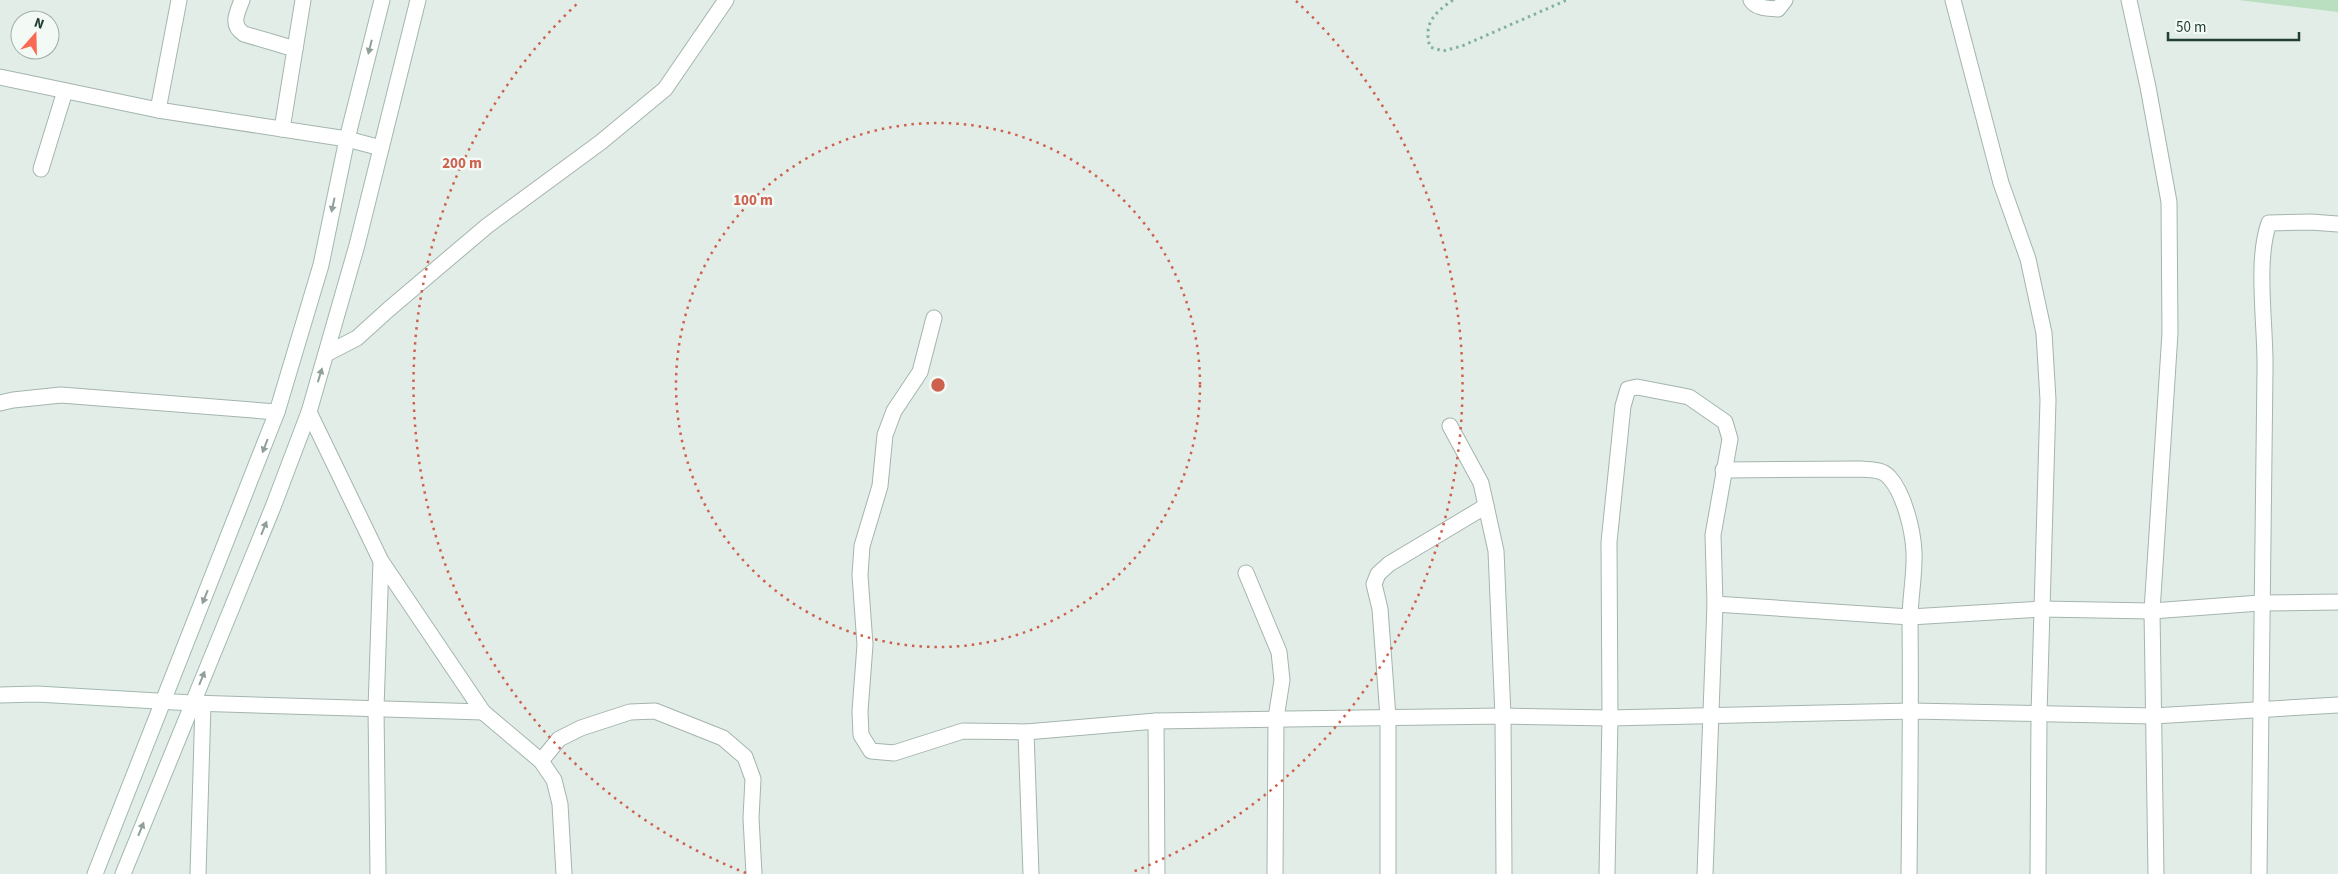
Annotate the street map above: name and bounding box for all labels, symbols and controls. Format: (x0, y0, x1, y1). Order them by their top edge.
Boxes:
north arrow (10, 10, 60, 60)
scale bar (2168, 10, 2299, 42)
text: N (31, 13, 47, 35)
text: 50 m (2176, 17, 2206, 38)
one-way arrow (366, 40, 374, 55)
text: 200 m (442, 153, 482, 174)
text: 100 m (733, 190, 773, 211)
one-way arrow (329, 198, 337, 213)
one-way arrow (316, 368, 324, 383)
centre of rings (929, 376, 947, 394)
one-way arrow (261, 439, 269, 454)
one-way arrow (260, 520, 268, 535)
one-way arrow (201, 590, 209, 605)
one-way arrow (198, 670, 206, 685)
one-way arrow (137, 821, 145, 836)

